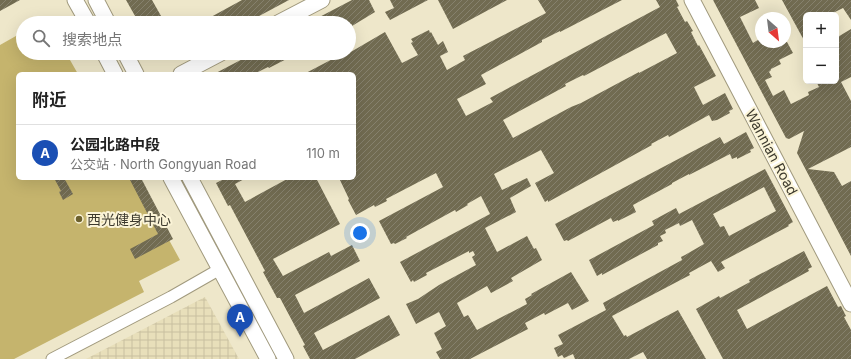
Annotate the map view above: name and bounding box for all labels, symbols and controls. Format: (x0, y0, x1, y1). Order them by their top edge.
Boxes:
north arrow (755, 12, 791, 48)
map controls (803, 12, 839, 84)
button: + (803, 12, 839, 48)
search box (16, 16, 356, 60)
icon: search (30, 27, 52, 49)
text: 搜索地点 (62, 30, 122, 49)
button: − (803, 48, 839, 84)
text: 附近 (32, 90, 66, 110)
street label: Wannian Road (742, 106, 802, 198)
text: 公园北路中段 (70, 135, 160, 154)
text: A (40, 145, 50, 161)
text: 110 m (306, 145, 340, 161)
text: 公交站 · North Gongyuan Road (70, 156, 256, 172)
place label: 西光健身中心 (87, 211, 171, 228)
marker: 西光健身中心 (74, 214, 84, 224)
your location (350, 223, 370, 243)
pin: A (227, 304, 253, 337)

